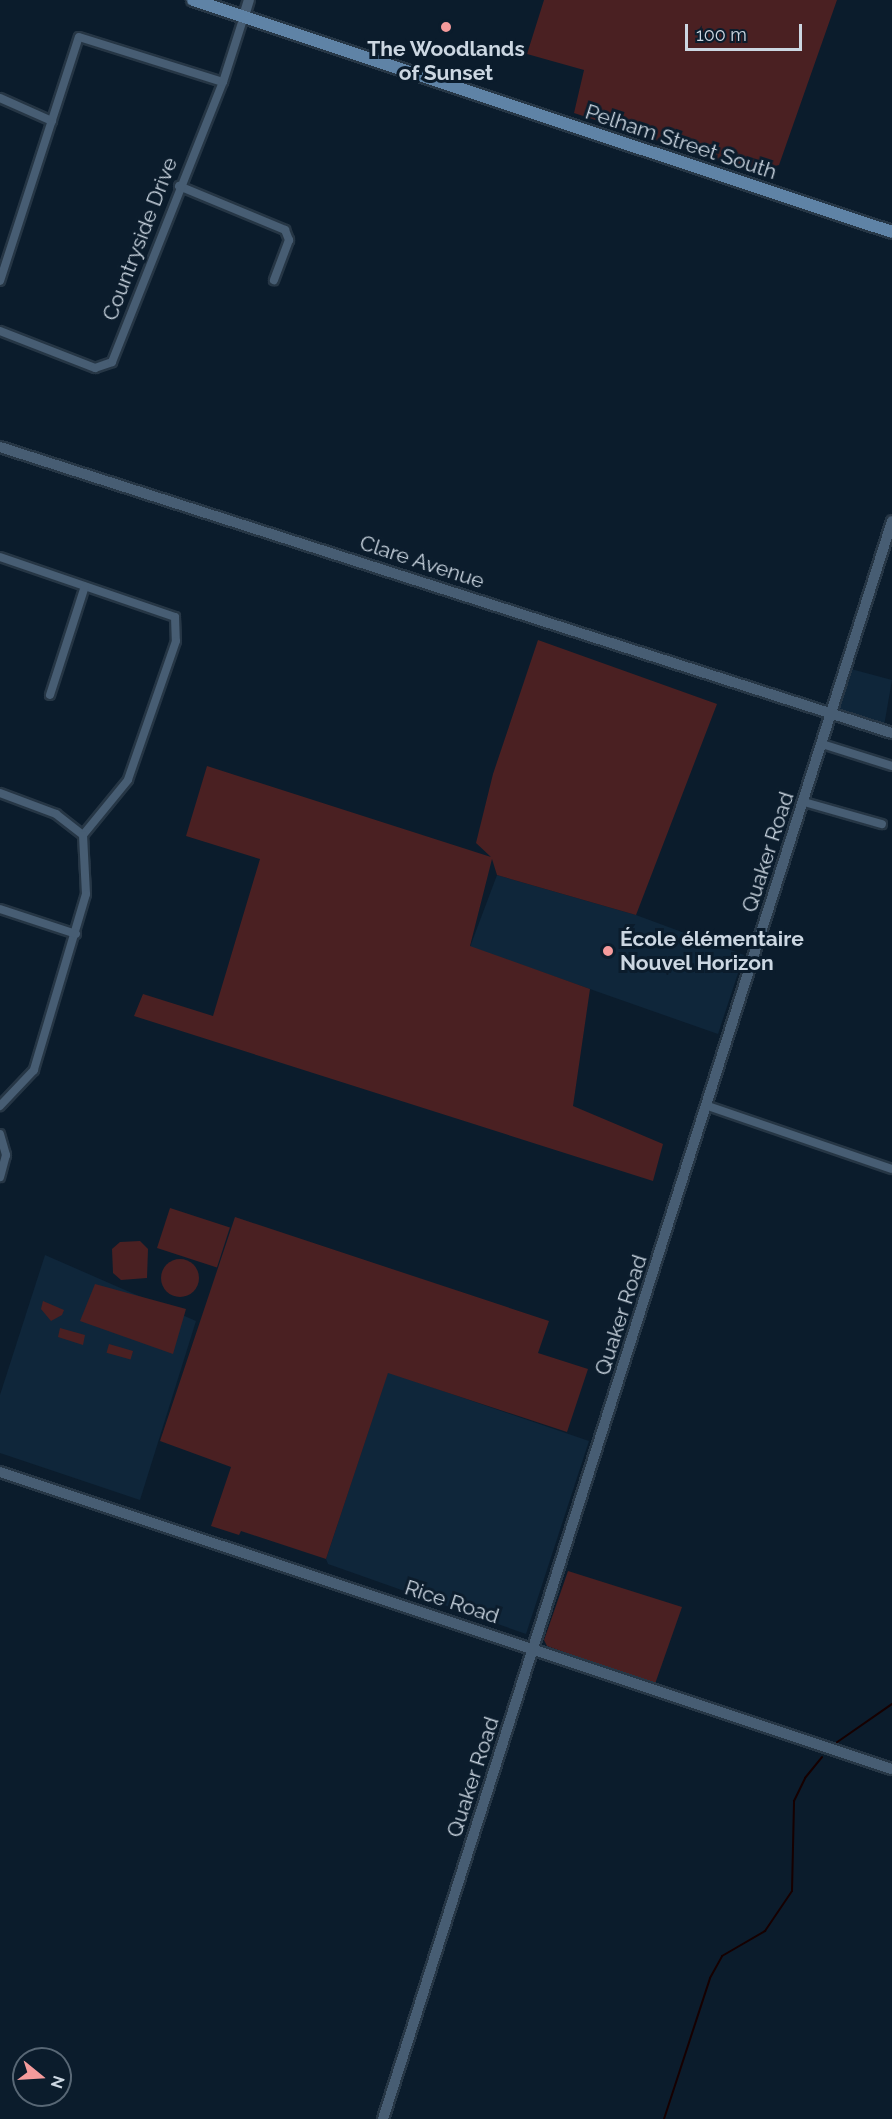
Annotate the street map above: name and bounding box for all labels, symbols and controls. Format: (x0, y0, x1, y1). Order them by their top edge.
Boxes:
scale bar (688, 12, 805, 50)
marker: The Woodlands of Sunset (439, 20, 453, 34)
text: 100 m (696, 24, 747, 45)
place label: The Woodlands of Sunset (367, 36, 525, 86)
street label: Pelham Street South (582, 99, 780, 185)
street label: Countryside Drive (97, 154, 183, 324)
street label: Clare Avenue (356, 530, 488, 594)
street label: Quaker Road (737, 788, 799, 916)
place label: École élémentaire Nouvel Horizon (620, 926, 804, 976)
marker: École élémentaire Nouvel Horizon (601, 944, 615, 958)
street label: Quaker Road (590, 1251, 652, 1379)
street label: Rice Road (402, 1575, 502, 1629)
street label: Quaker Road (442, 1713, 504, 1841)
north arrow (12, 2047, 72, 2107)
text: N (47, 2073, 69, 2091)

